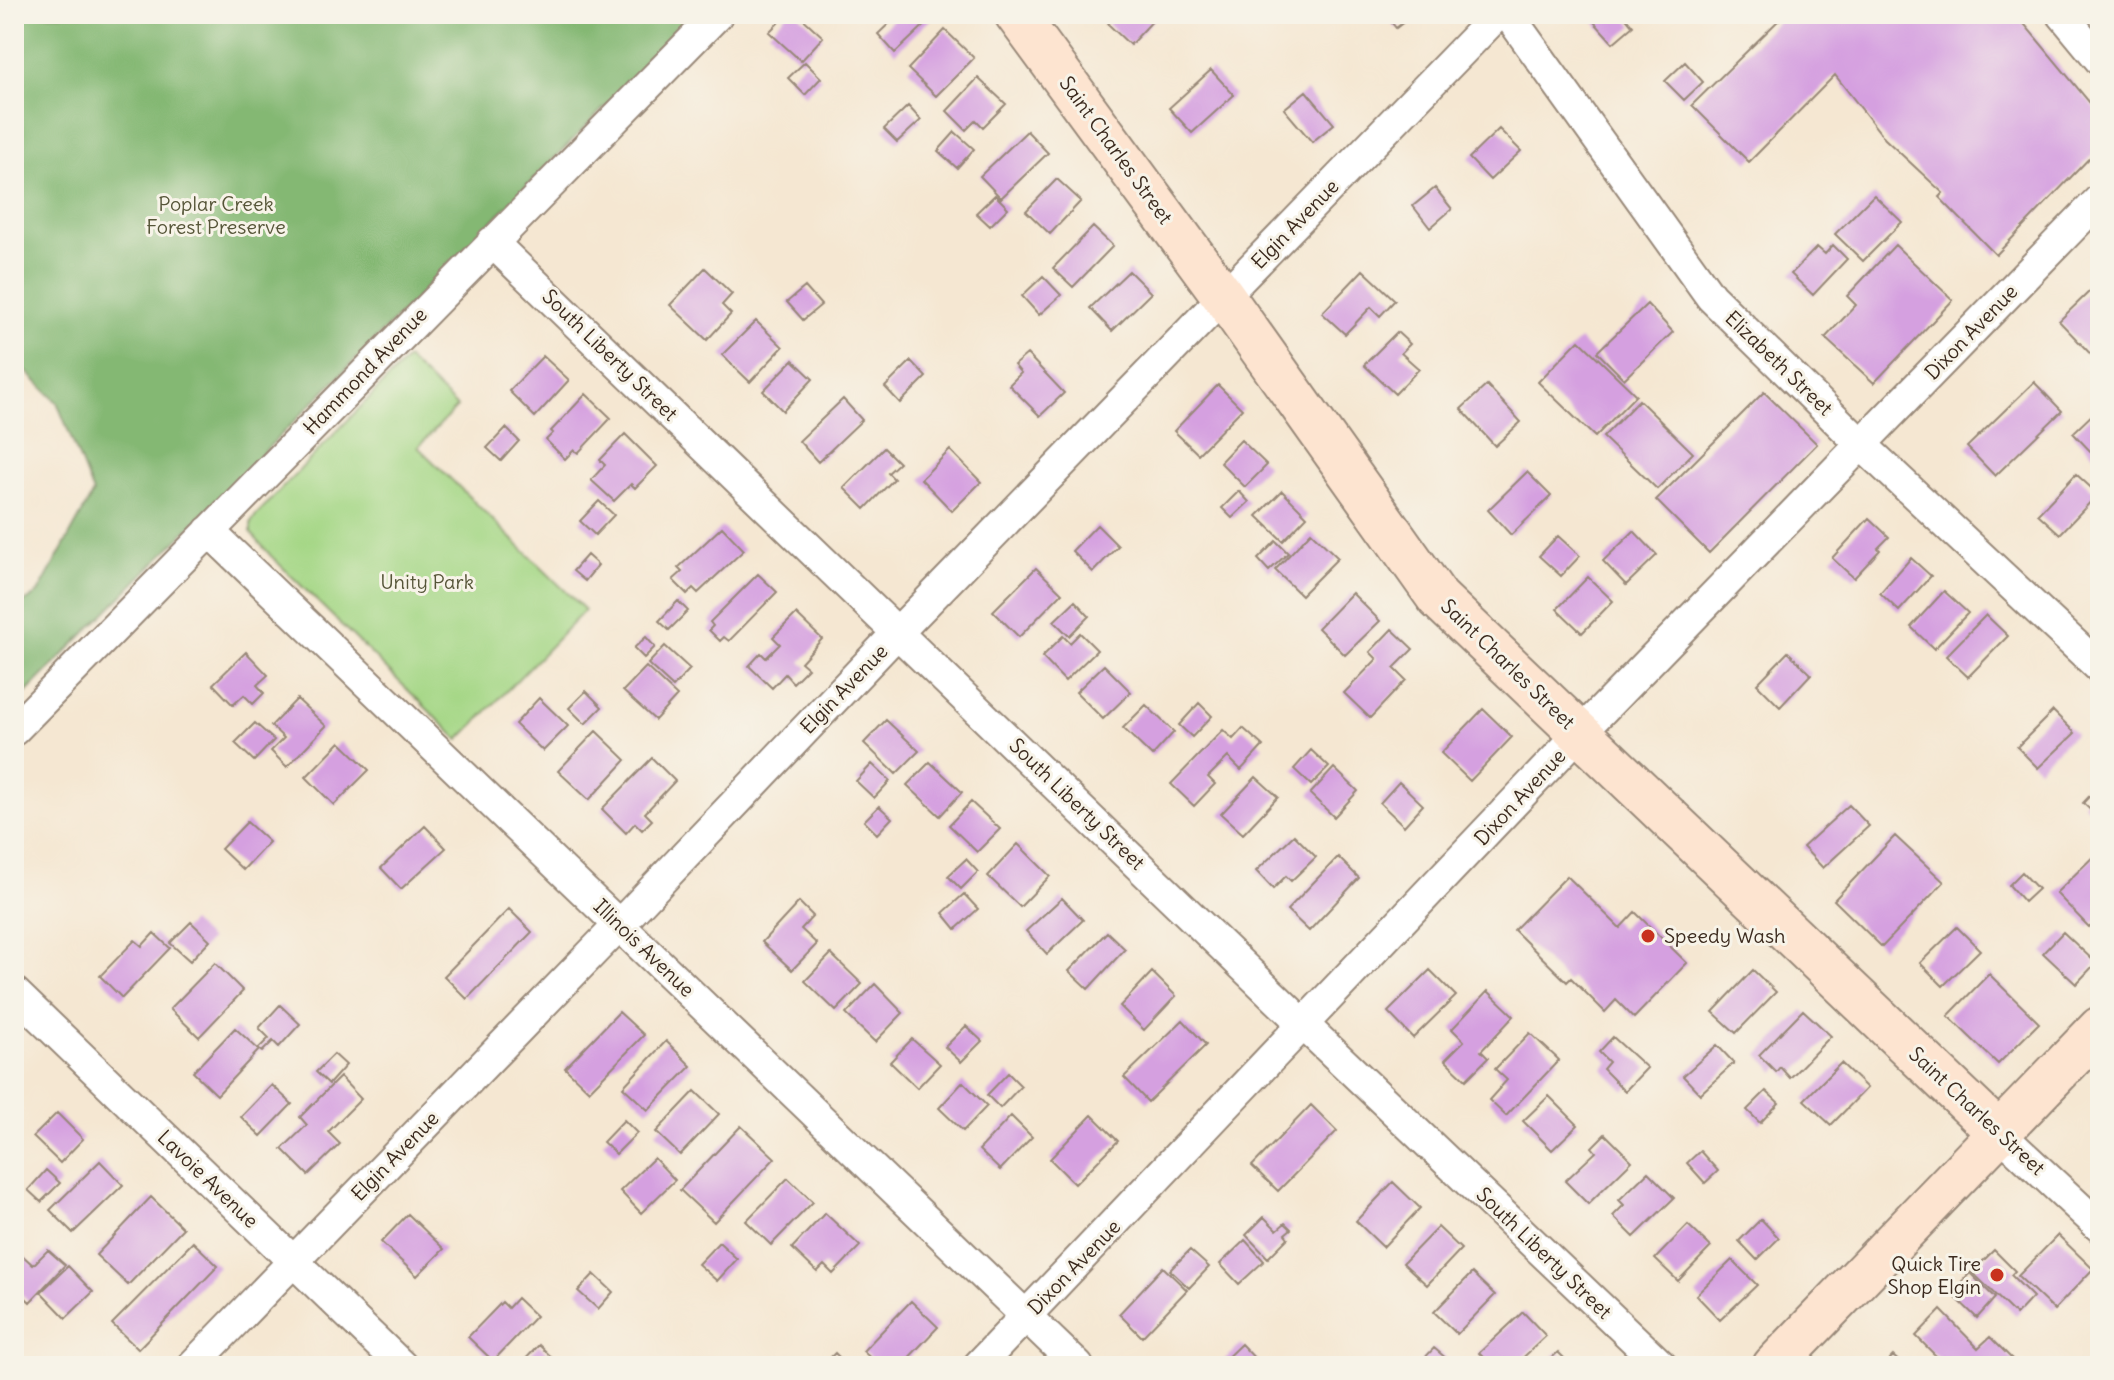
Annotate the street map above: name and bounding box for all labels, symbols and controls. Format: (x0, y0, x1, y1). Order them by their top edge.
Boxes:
street label: Saint Charles Street (1054, 71, 1179, 229)
street label: Elgin Avenue (1246, 174, 1344, 274)
park label: Poplar Creek Forest Preserve (146, 191, 286, 239)
street label: Dixon Avenue (1919, 279, 2022, 384)
street label: South Liberty Street (537, 284, 683, 426)
street label: Hammond Avenue (298, 302, 432, 439)
street label: Elizabeth Street (1720, 305, 1838, 420)
park label: Unity Park (380, 569, 474, 594)
street label: Saint Charles Street (1436, 593, 1581, 734)
street label: Elgin Avenue (795, 639, 893, 739)
street label: South Liberty Street (1004, 733, 1150, 875)
street label: Dixon Avenue (1469, 743, 1571, 850)
street label: Illinois Avenue (589, 893, 700, 1002)
place label: Speedy Wash (1664, 923, 1786, 948)
marker: Speedy Wash (1639, 927, 1657, 945)
street label: Saint Charles Street (1904, 1041, 2051, 1180)
street label: Elgin Avenue (346, 1106, 444, 1206)
street label: Lavoie Avenue (153, 1124, 264, 1233)
street label: South Liberty Street (1471, 1182, 1617, 1324)
street label: Dixon Avenue (1022, 1214, 1125, 1319)
place label: Quick Tire Shop Elgin (1887, 1251, 1981, 1299)
marker: Quick Tire Shop Elgin (1988, 1266, 2006, 1284)

